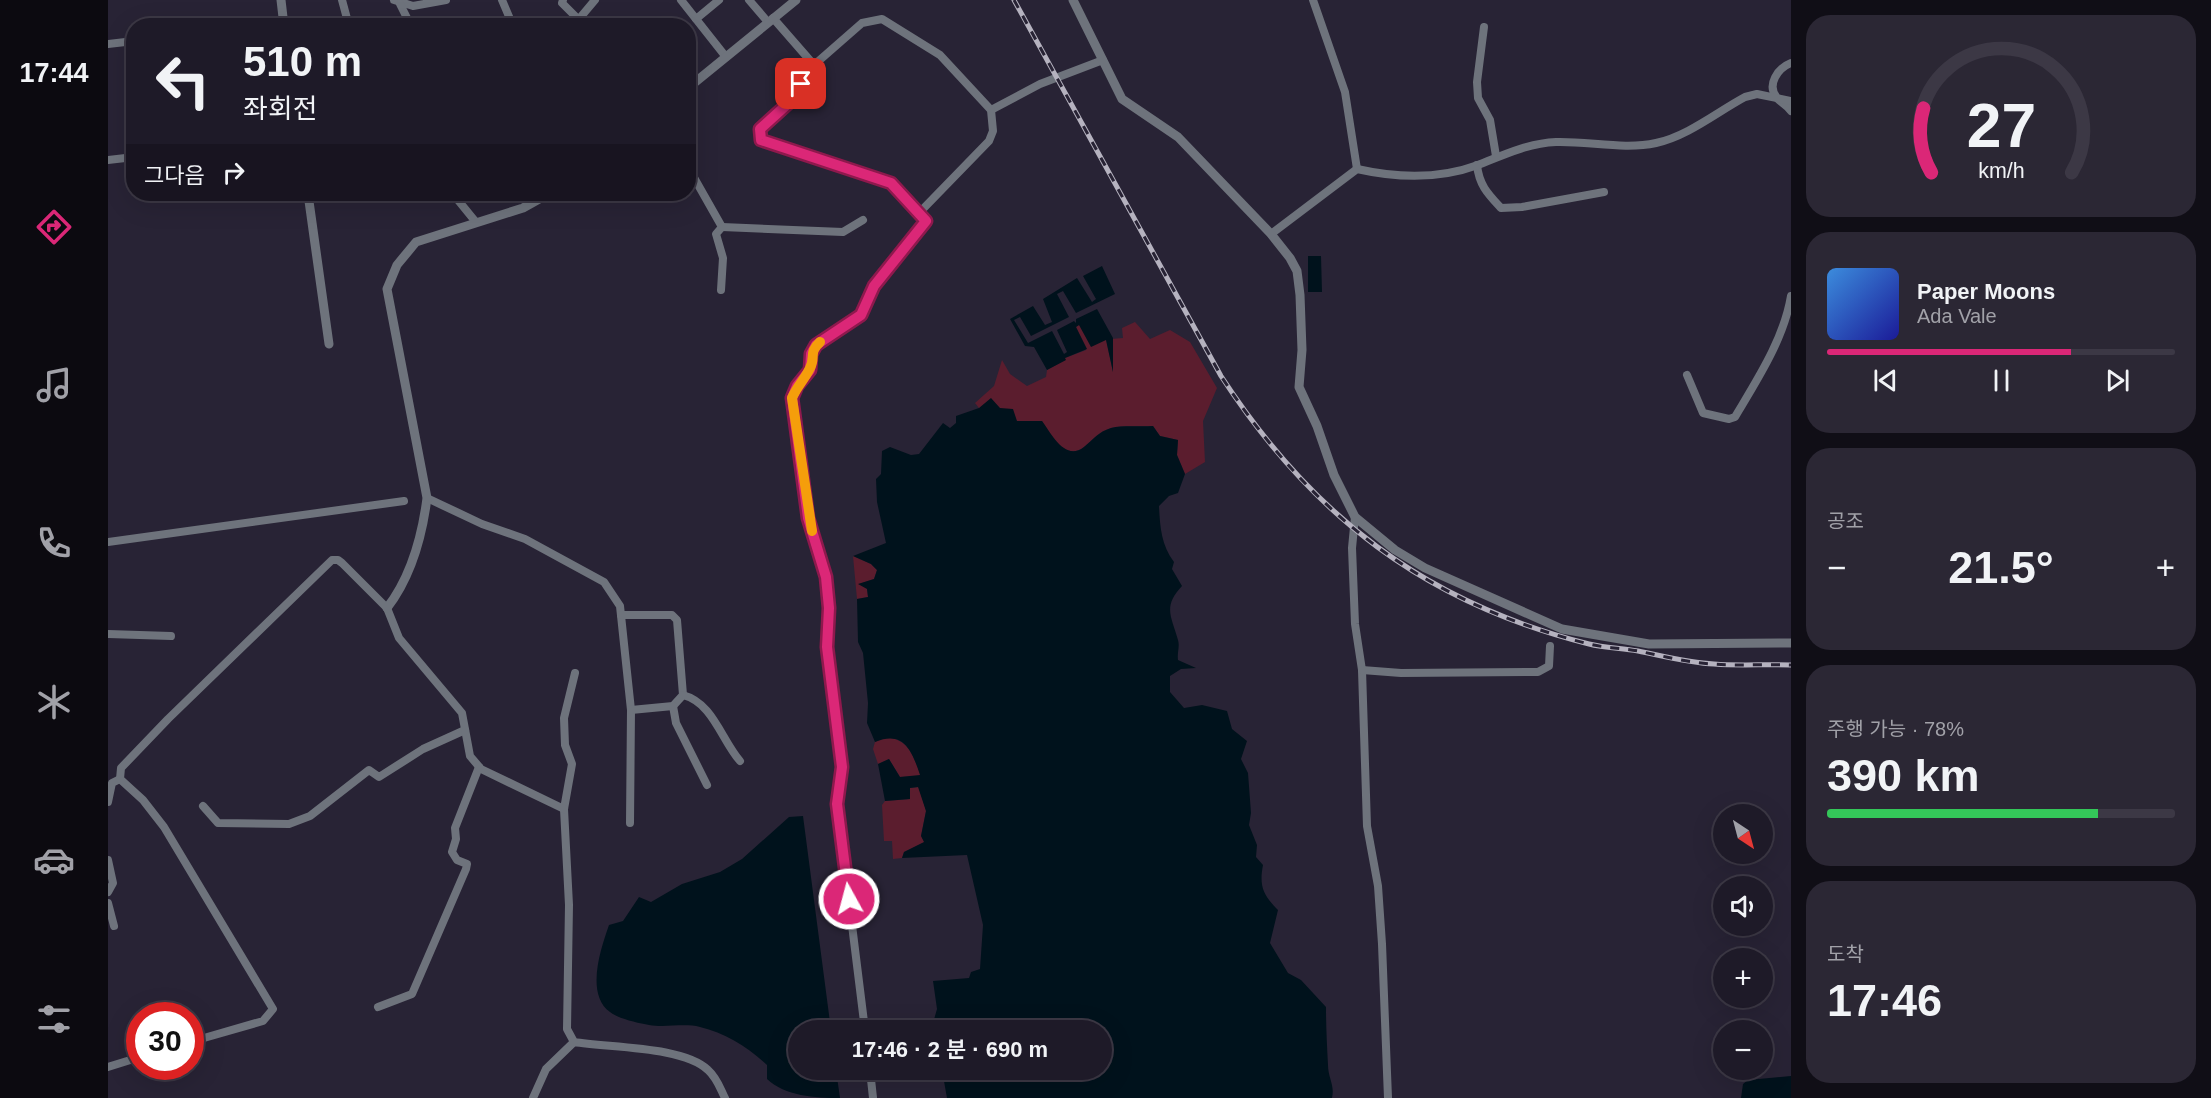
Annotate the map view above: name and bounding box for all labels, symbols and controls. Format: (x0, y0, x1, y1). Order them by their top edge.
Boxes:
text: 510 m (243, 38, 362, 85)
icon: left (144, 42, 222, 120)
text: 17:44 (19, 58, 89, 88)
pin (775, 58, 826, 109)
icon: arrive (784, 67, 817, 100)
text: 27 (1966, 91, 2036, 160)
text: 좌회전 (243, 94, 318, 124)
icon: right (217, 156, 250, 189)
text: km/h (1978, 159, 2024, 183)
text: 그다음 (144, 163, 205, 188)
icon: directions (33, 206, 75, 248)
text: Paper Moons (1917, 279, 2055, 304)
text: Ada Vale (1917, 305, 1997, 327)
icon: music (33, 364, 75, 406)
icon: previous (1869, 364, 1902, 397)
icon: pause (1985, 364, 2018, 397)
icon: next (2101, 364, 2134, 397)
text: 공조 (1827, 510, 1864, 532)
icon: phone (33, 522, 75, 564)
text: 21.5° (1948, 542, 2054, 593)
text: − (1827, 549, 1846, 586)
text: + (2156, 549, 2175, 586)
icon: climate (33, 681, 75, 723)
text: 주행 가능 · 78% (1827, 718, 1964, 740)
text: 390 km (1827, 750, 1980, 801)
north arrow (1713, 804, 1773, 864)
map controls (1713, 804, 1773, 1080)
icon: car (33, 839, 75, 881)
position arrow (817, 867, 881, 931)
button: sound (1713, 876, 1773, 936)
text: 도착 (1827, 943, 1864, 965)
button: + (1713, 948, 1773, 1008)
text: 17:46 (1827, 975, 1942, 1026)
icon: filters (33, 998, 75, 1040)
speed limit sign: 30 (126, 1002, 204, 1080)
button: − (1713, 1020, 1773, 1080)
text: 17:46 · 2 분 · 690 m (852, 1037, 1048, 1062)

